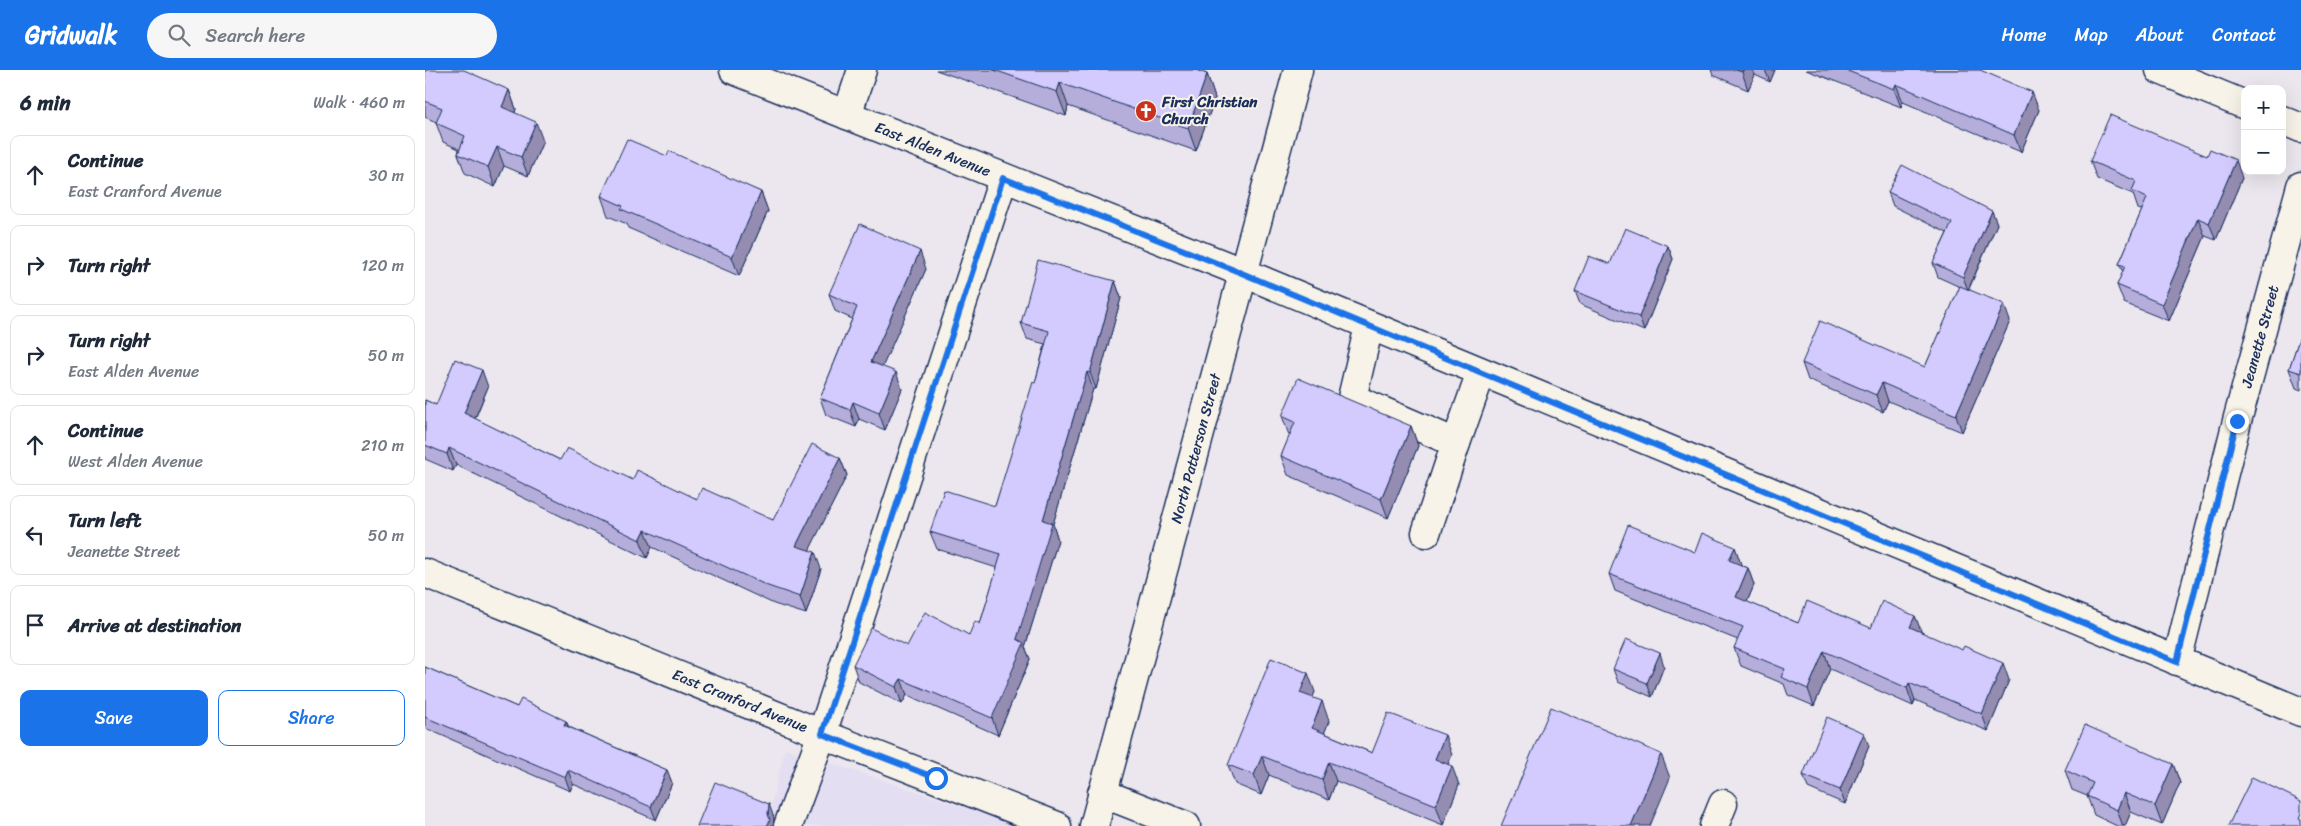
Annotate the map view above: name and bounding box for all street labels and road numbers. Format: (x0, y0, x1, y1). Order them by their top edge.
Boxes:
street label: East Alden Avenue (871, 114, 995, 184)
street label: Jeanette Street (2233, 282, 2287, 392)
street label: North Patterson Street (1163, 370, 1229, 526)
street label: East Cranford Avenue (668, 662, 812, 740)

